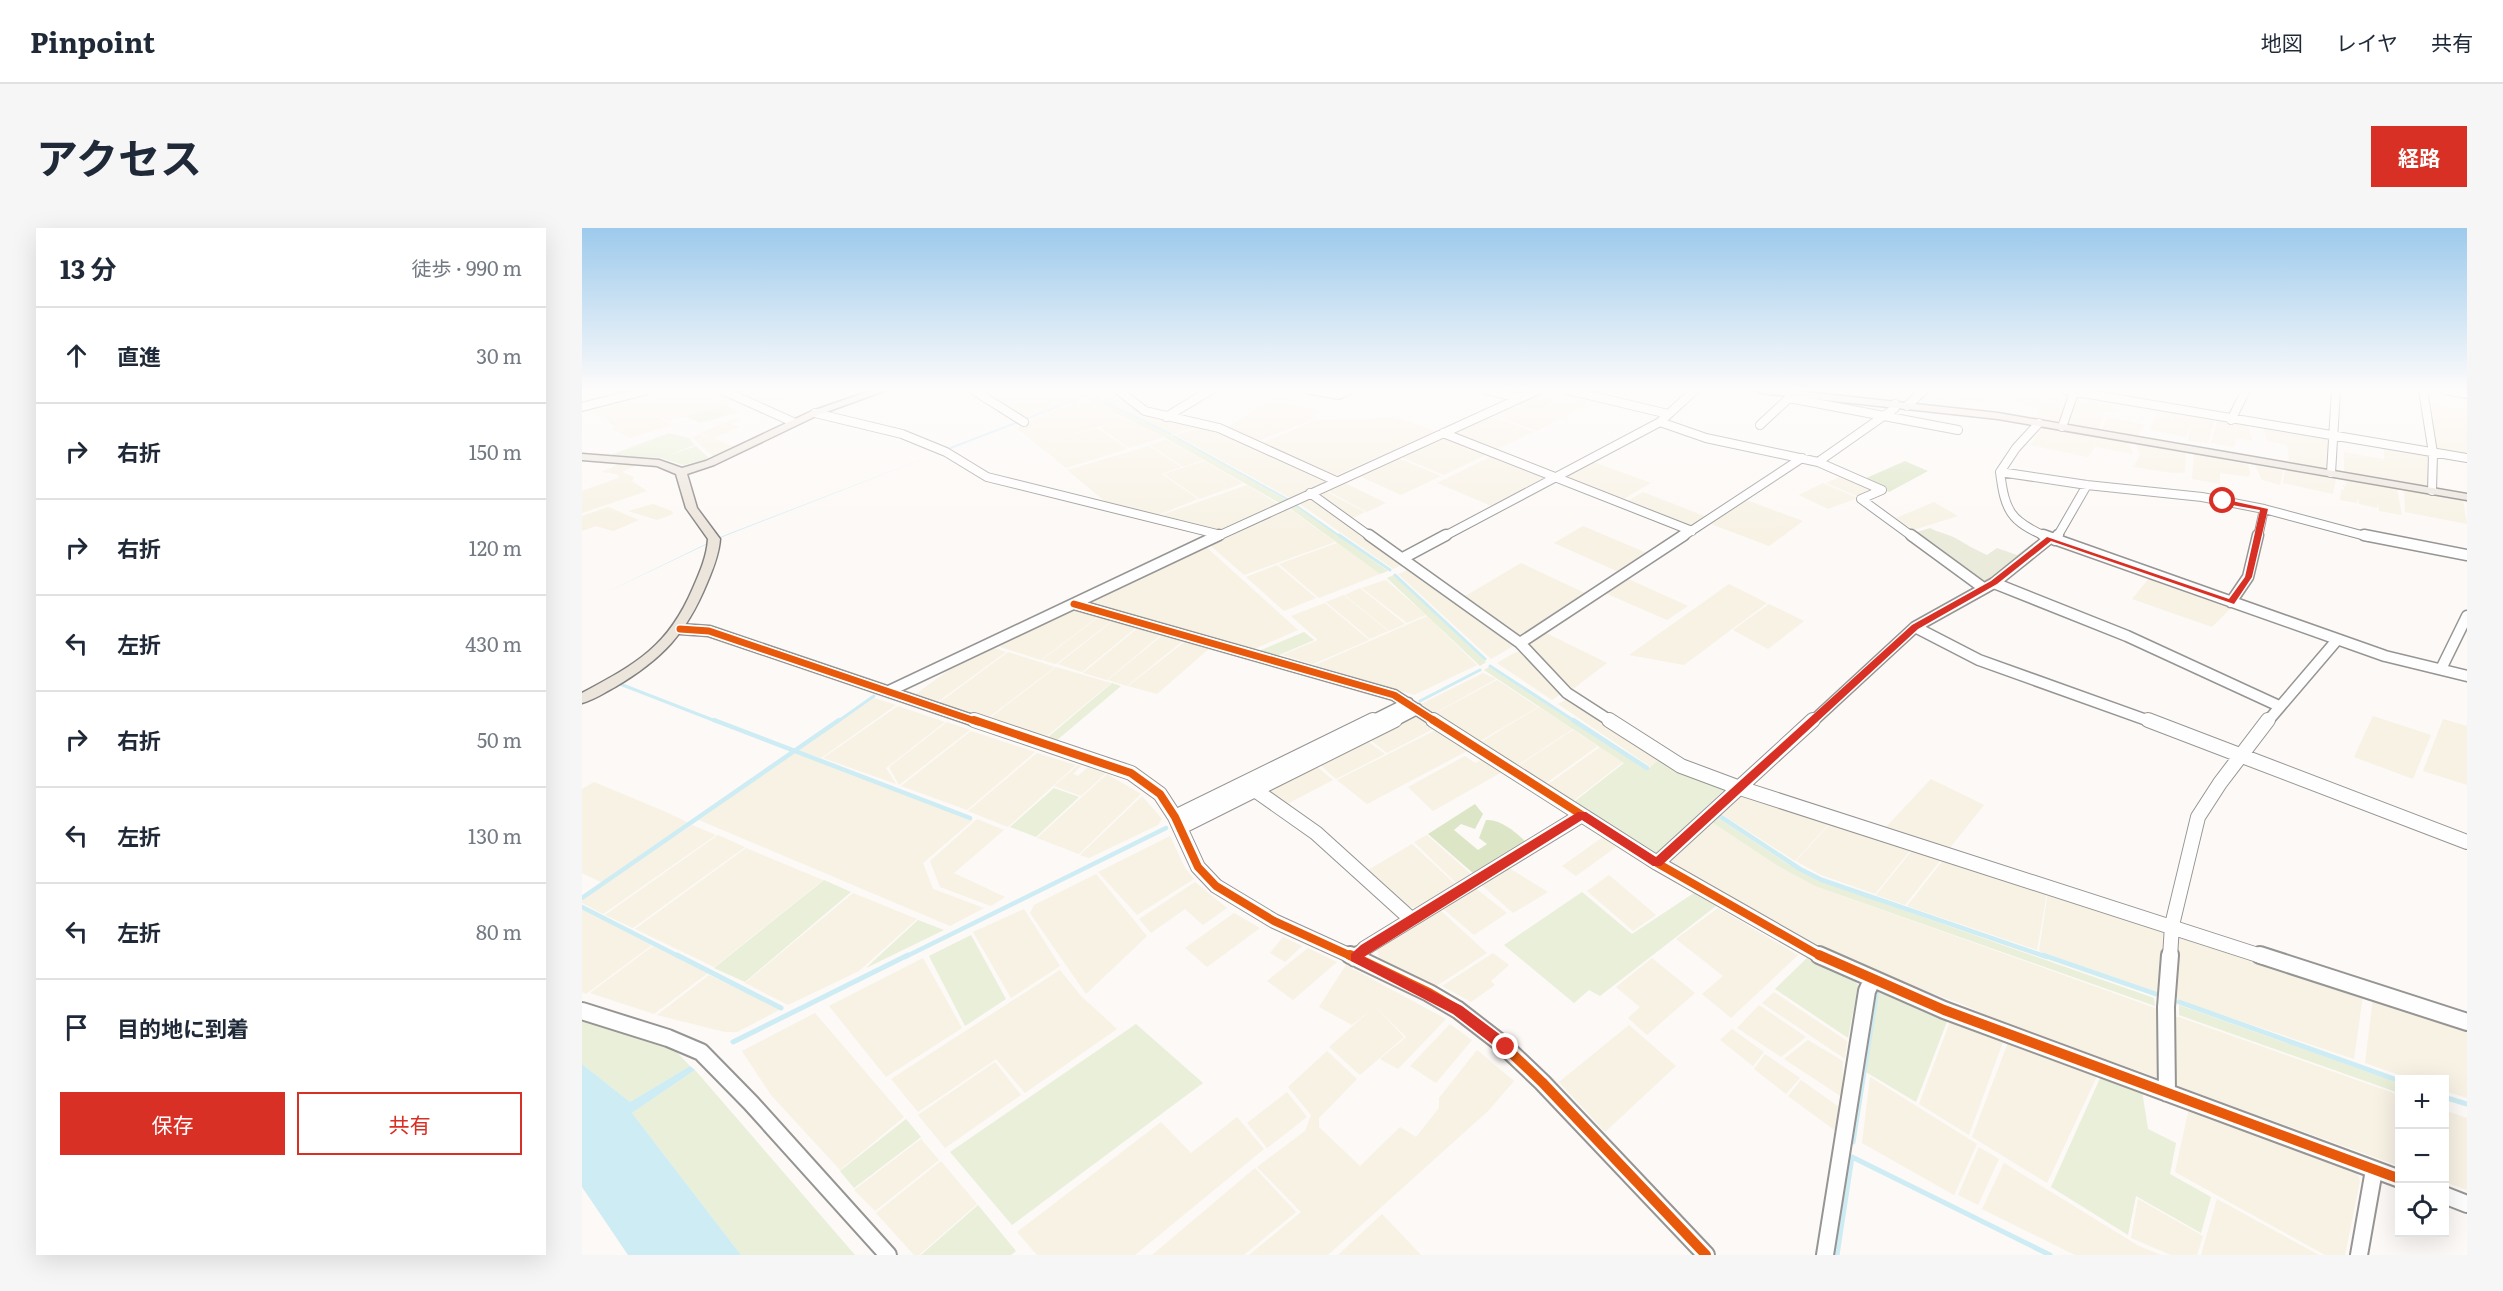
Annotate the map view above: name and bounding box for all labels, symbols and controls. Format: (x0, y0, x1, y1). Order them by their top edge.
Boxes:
text: Pinpoint (30, 20, 155, 62)
text: 地図 (2261, 26, 2303, 57)
text: レイヤ (2336, 26, 2398, 57)
text: 共有 (2431, 26, 2473, 57)
text: アクセス (36, 125, 202, 187)
button: 経路 (2371, 126, 2467, 187)
text: 13 分 (60, 248, 116, 287)
text: 徒歩 · 990 m (411, 252, 522, 282)
icon: ahead (60, 339, 93, 372)
text: 直進 (117, 339, 161, 372)
text: 30 m (476, 340, 522, 370)
icon: right (60, 435, 93, 468)
text: 右折 (117, 435, 161, 468)
text: 150 m (469, 436, 522, 466)
route start (2209, 487, 2235, 513)
icon: right (60, 531, 93, 564)
text: 右折 (117, 531, 161, 564)
text: 120 m (469, 532, 522, 562)
icon: left (60, 627, 93, 660)
text: 左折 (117, 627, 161, 660)
text: 430 m (465, 628, 522, 658)
icon: right (60, 723, 93, 756)
text: 右折 (117, 723, 161, 756)
text: 50 m (477, 724, 522, 754)
icon: left (60, 819, 93, 852)
text: 左折 (117, 819, 161, 852)
text: 130 m (468, 820, 522, 850)
icon: left (60, 915, 93, 948)
text: 左折 (117, 915, 161, 948)
text: 80 m (476, 916, 522, 946)
icon: arrive (60, 1011, 93, 1044)
text: 目的地に到着 (117, 1011, 249, 1044)
route end (1492, 1033, 1518, 1059)
map controls (2395, 1075, 2449, 1237)
button: + (2395, 1075, 2449, 1129)
button: 保存 (60, 1092, 285, 1155)
button: 共有 (297, 1092, 522, 1155)
button: − (2395, 1129, 2449, 1183)
button: locate (2395, 1183, 2449, 1237)

